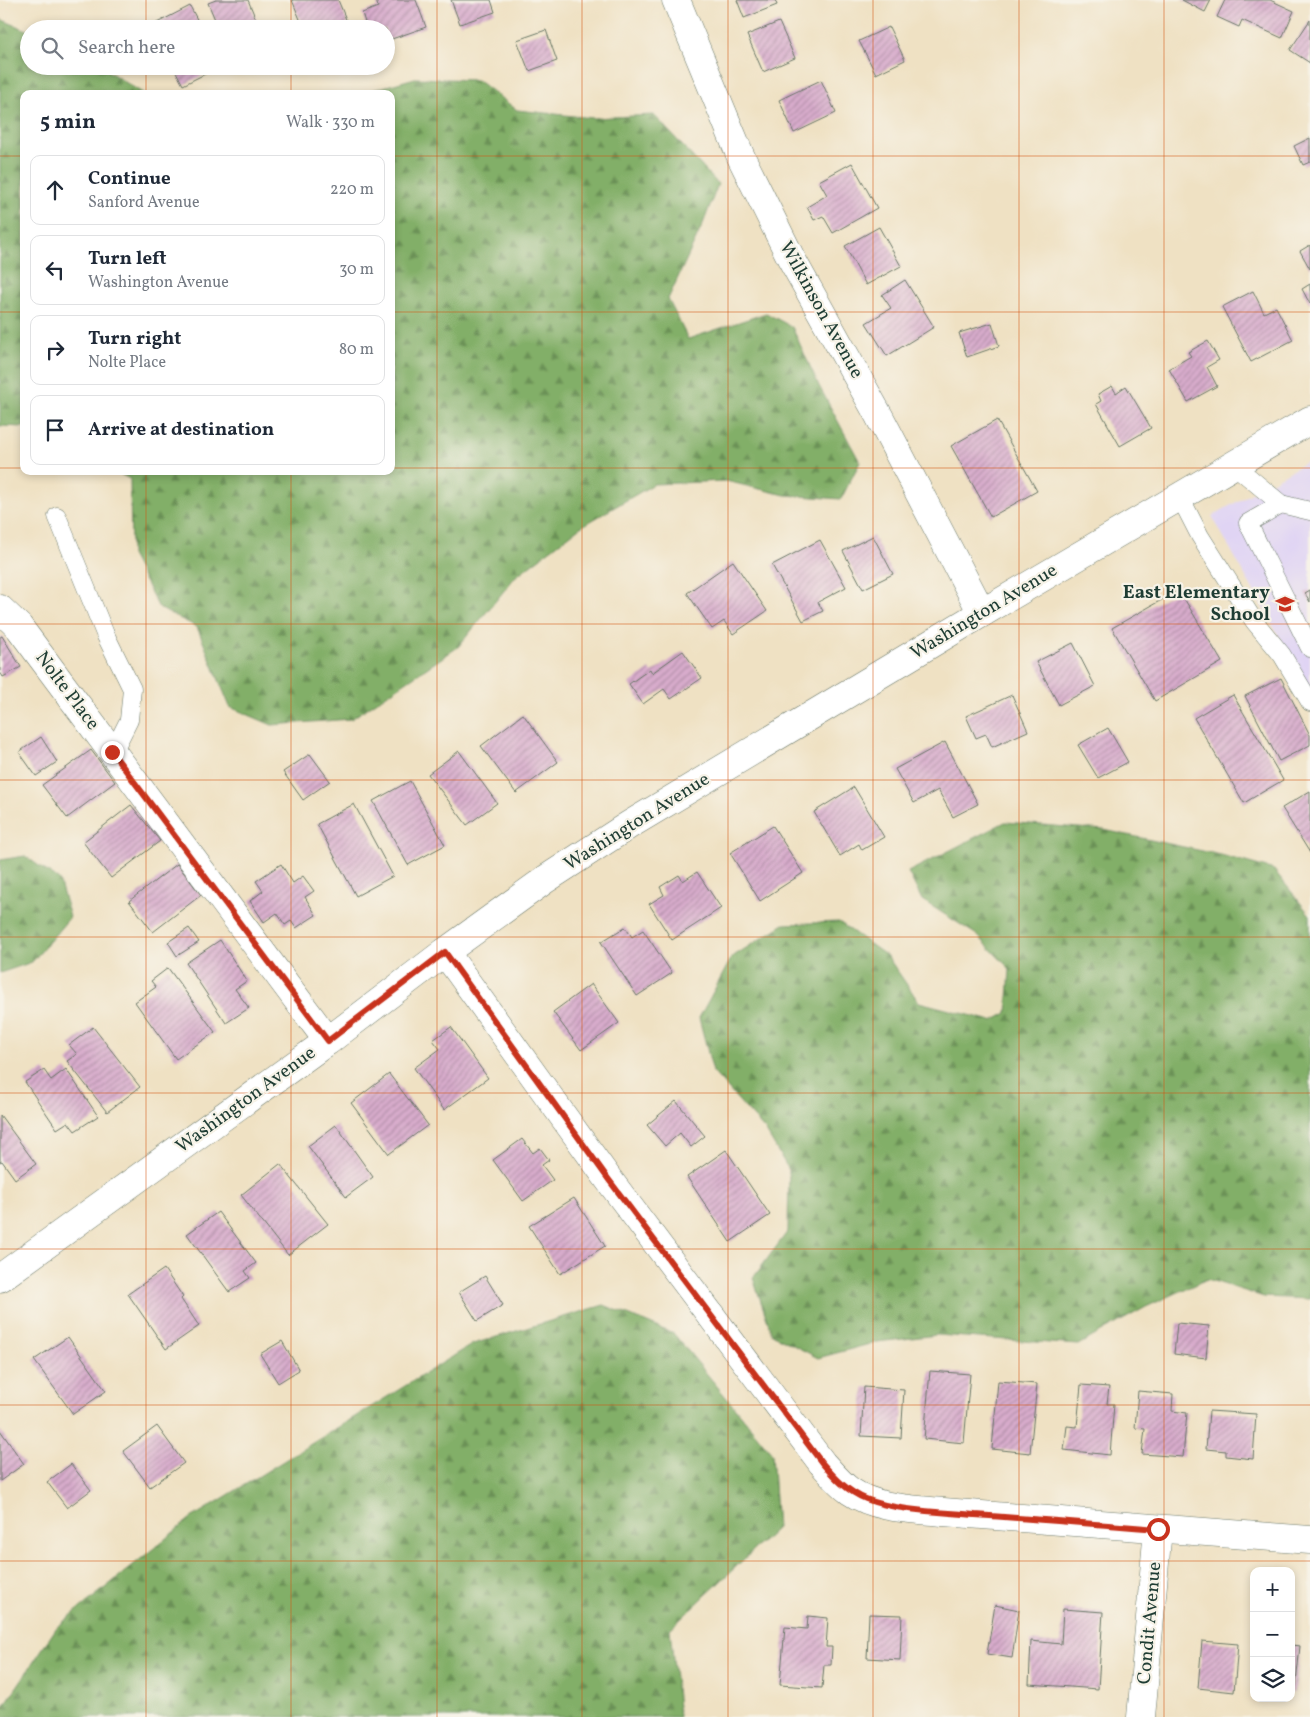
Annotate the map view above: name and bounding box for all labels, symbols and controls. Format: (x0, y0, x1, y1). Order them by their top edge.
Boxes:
search box (20, 20, 395, 75)
icon: search (38, 34, 66, 62)
text: Search here (78, 35, 175, 61)
text: 5 min (40, 108, 96, 137)
text: Walk · 330 m (286, 112, 375, 134)
text: Continue (88, 166, 171, 192)
icon: ahead (41, 176, 69, 204)
text: 220 m (330, 179, 374, 201)
text: Sanford Avenue (88, 192, 200, 214)
street label: Wilkinson Avenue (773, 237, 869, 383)
text: Turn left (88, 246, 167, 272)
icon: left (41, 256, 69, 284)
text: 30 m (339, 259, 374, 281)
text: Washington Avenue (88, 272, 229, 294)
text: Turn right (88, 326, 181, 352)
icon: right (41, 336, 69, 364)
text: 80 m (339, 339, 374, 361)
text: Nolte Place (88, 352, 166, 374)
icon: arrive (41, 416, 69, 444)
text: Arrive at destination (88, 417, 274, 443)
street label: Washington Avenue (906, 558, 1062, 666)
place label: East Elementary School (1123, 580, 1270, 628)
school or university icon: East Elementary School (1274, 593, 1296, 615)
street label: Nolte Place (29, 646, 105, 736)
route end (101, 741, 124, 764)
street label: Washington Avenue (559, 767, 715, 877)
street label: Washington Avenue (171, 1040, 321, 1160)
route start (1147, 1518, 1170, 1541)
street label: Condit Avenue (1132, 1561, 1168, 1685)
map controls (1250, 1567, 1295, 1702)
button: + (1250, 1567, 1295, 1612)
button: − (1250, 1612, 1295, 1657)
button: layers (1250, 1657, 1295, 1702)

